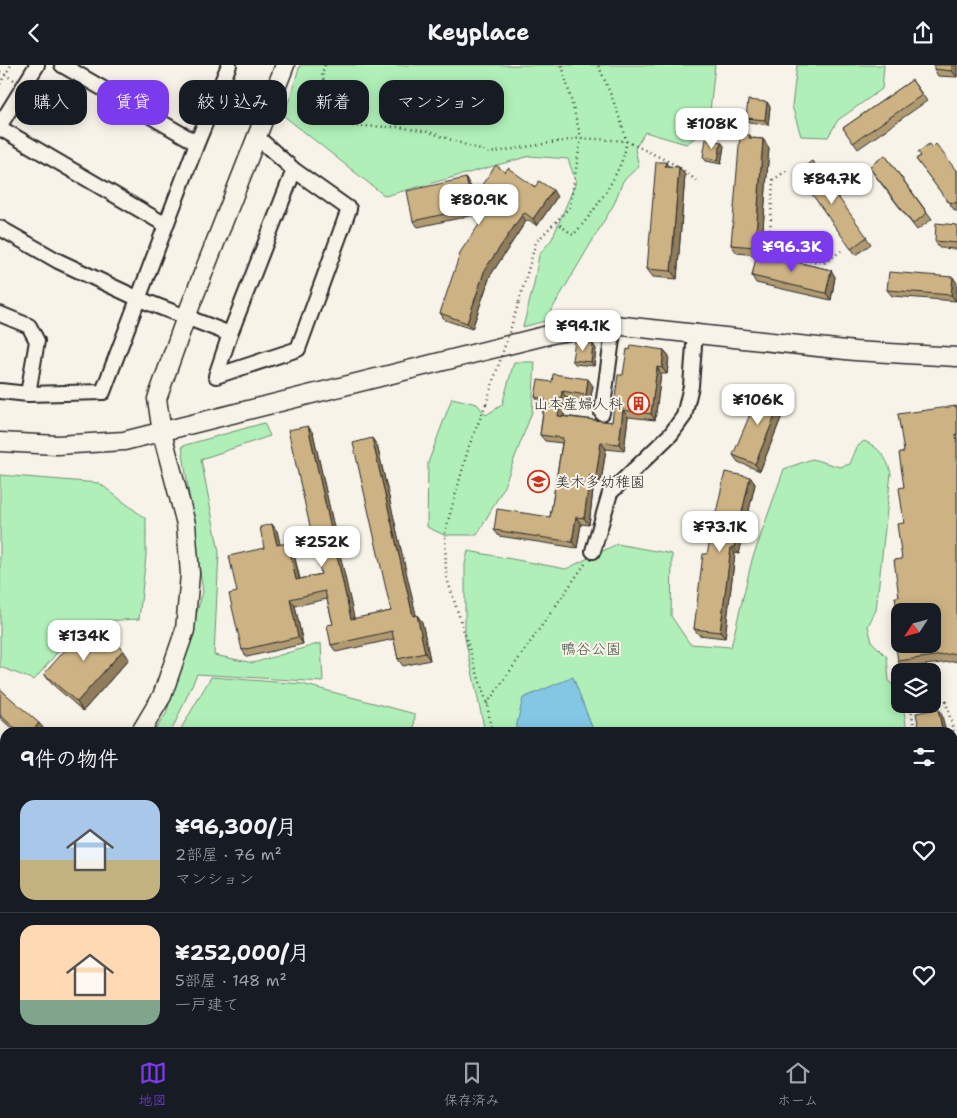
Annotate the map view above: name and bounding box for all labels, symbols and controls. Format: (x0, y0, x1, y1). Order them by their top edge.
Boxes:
text: Keyplace (428, 18, 529, 47)
icon: back (20, 19, 48, 47)
icon: share (909, 19, 937, 47)
chip: 購入 (15, 80, 87, 125)
chip: 賃貸 (97, 80, 169, 125)
chip: 絞り込み (179, 80, 287, 125)
chip: 新着 (297, 80, 369, 125)
chip: マンション (379, 80, 504, 125)
pin: ¥108K (677, 107, 747, 150)
text: ¥108K (687, 113, 737, 134)
pin: ¥84.7K (791, 163, 873, 205)
text: ¥84.7K (803, 168, 861, 189)
pin: ¥80.9K (438, 184, 520, 226)
text: ¥80.9K (450, 189, 508, 210)
pin: ¥96.3K (751, 231, 833, 273)
text: ¥96.3K (762, 236, 822, 257)
pin: ¥94.1K (542, 309, 624, 352)
text: ¥94.1K (556, 315, 610, 336)
pin: ¥106K (723, 383, 793, 426)
text: ¥106K (733, 389, 783, 410)
building icon: 山本産婦人科 (627, 392, 651, 416)
place label: 山本産婦人科 (533, 394, 623, 414)
school or university icon: 美木多幼稚園 (527, 470, 551, 494)
place label: 美木多幼稚園 (555, 472, 645, 492)
pin: ¥73.1K (679, 511, 761, 553)
text: ¥73.1K (693, 516, 747, 537)
pin: ¥252K (287, 525, 357, 568)
text: ¥252K (295, 531, 349, 552)
north arrow (891, 603, 941, 653)
map controls (891, 603, 941, 713)
pin: ¥134K (49, 619, 119, 662)
text: ¥134K (59, 625, 109, 646)
park label: 鴨谷公園 (561, 639, 621, 659)
button: layers (891, 663, 941, 713)
icon: filters (910, 743, 938, 771)
text: 9件の物件 (20, 745, 119, 773)
text: ¥96,300/月 (175, 813, 297, 841)
icon: home (60, 820, 120, 880)
icon: heart (910, 836, 938, 864)
text: 2部屋 · 76 m² (175, 844, 282, 865)
text: マンション (175, 868, 254, 889)
text: ¥252,000/月 (175, 939, 309, 967)
icon: home (60, 945, 120, 1005)
icon: heart (910, 961, 938, 989)
text: 5部屋 · 148 m² (175, 970, 287, 991)
text: 一戸建て (175, 994, 239, 1015)
tab: 地図 (139, 1059, 167, 1109)
tab: 保存済み (444, 1059, 500, 1109)
tab: ホーム (777, 1059, 818, 1109)

